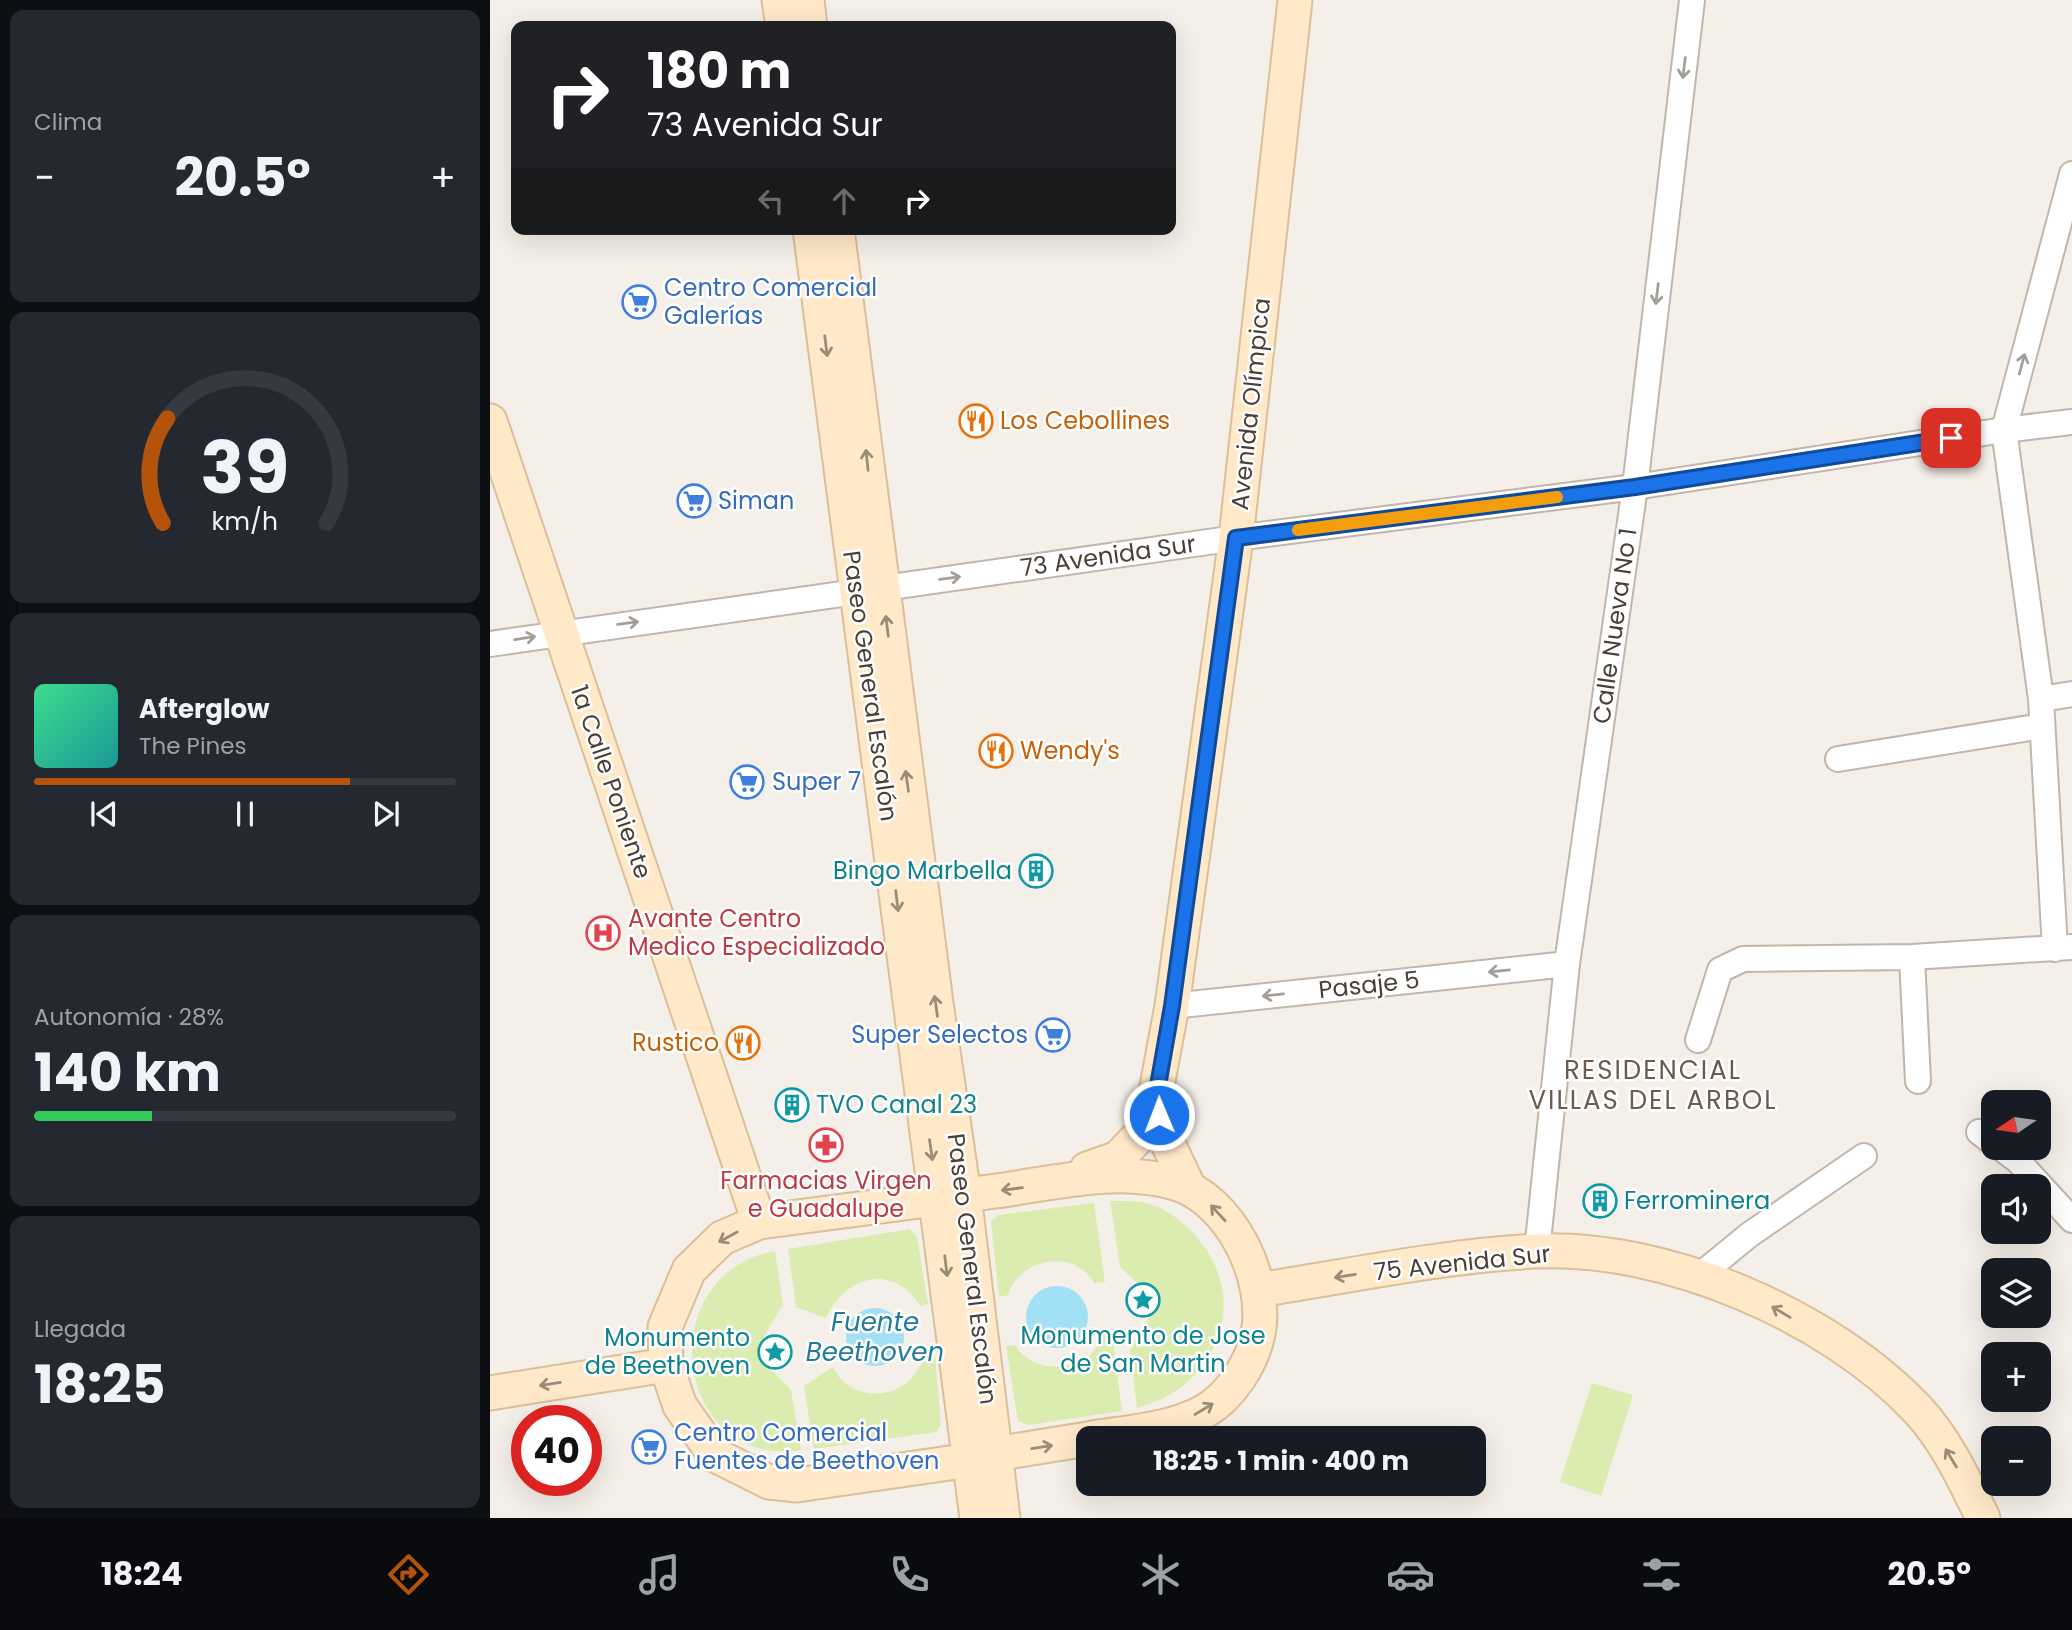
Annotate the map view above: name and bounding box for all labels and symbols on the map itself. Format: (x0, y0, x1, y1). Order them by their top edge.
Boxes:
one-way arrow (1677, 56, 1690, 79)
place label: Centro Comercial Galerías (664, 271, 877, 332)
one-way arrow (1651, 282, 1664, 305)
supermarket icon: Centro Comercial Galerías (620, 283, 658, 321)
street label: Avenida Olímpica (1223, 296, 1278, 512)
one-way arrow (819, 334, 832, 356)
one-way arrow (2016, 353, 2029, 375)
restaurant icon: Los Cebollines (957, 402, 995, 440)
place label: Los Cebollines (1000, 404, 1170, 437)
pin (1921, 408, 1981, 468)
one-way arrow (861, 449, 874, 472)
supermarket icon: Siman (675, 482, 713, 520)
place label: Siman (718, 484, 794, 517)
street label: Calle Nueva No 1 (1584, 526, 1645, 726)
street label: 73 Avenida Sur (1018, 527, 1198, 584)
street label: Paseo General Escalón (835, 549, 906, 823)
one-way arrow (939, 571, 961, 584)
one-way arrow (881, 615, 894, 638)
one-way arrow (616, 616, 639, 629)
one-way arrow (513, 632, 536, 645)
street label: 1a Calle Poniente (563, 681, 660, 883)
restaurant icon: Wendy's (977, 732, 1015, 770)
place label: Wendy's (1020, 734, 1120, 767)
supermarket icon: Super 7 (728, 763, 766, 801)
place label: Super 7 (772, 765, 861, 798)
one-way arrow (901, 770, 914, 793)
building icon: Bingo Marbella (1017, 852, 1055, 890)
place label: Bingo Marbella (833, 854, 1012, 887)
one-way arrow (891, 889, 904, 911)
place label: Avante Centro Medico Especializado (628, 902, 885, 963)
hospital icon: Avante Centro Medico Especializado (584, 914, 622, 952)
street label: Pasaje 5 (1317, 963, 1421, 1006)
one-way arrow (1488, 965, 1511, 978)
one-way arrow (1262, 989, 1285, 1002)
one-way arrow (930, 996, 943, 1018)
supermarket icon: Super Selectos (1034, 1016, 1072, 1054)
place label: Super Selectos (851, 1018, 1028, 1051)
restaurant icon: Rustico (724, 1024, 762, 1062)
place label: Rustico (632, 1026, 719, 1059)
district label: RESIDENCIAL VILLAS DEL ARBOL (1529, 1052, 1778, 1118)
position arrow (1122, 1078, 1196, 1152)
building icon: TVO Canal 23 (773, 1086, 811, 1124)
place label: TVO Canal 23 (816, 1088, 977, 1121)
north arrow (1981, 1090, 2051, 1160)
pharmacy icon: Farmacias Virgen e Guadalupe (807, 1126, 845, 1164)
street label: Paseo General Escalón (939, 1132, 1005, 1406)
one-way arrow (925, 1138, 938, 1161)
place label: Farmacias Virgen e Guadalupe (720, 1164, 932, 1225)
one-way arrow (1001, 1182, 1024, 1195)
building icon: Ferrominera (1581, 1182, 1619, 1220)
place label: Ferrominera (1624, 1184, 1770, 1217)
one-way arrow (1210, 1204, 1226, 1222)
one-way arrow (718, 1230, 738, 1244)
street label: 75 Avenida Sur (1372, 1237, 1552, 1288)
one-way arrow (939, 1254, 952, 1277)
one-way arrow (1334, 1270, 1357, 1283)
place icon: Monumento de Jose de San Martin (1124, 1281, 1162, 1319)
water label: Fuente Beethoven (806, 1304, 944, 1370)
one-way arrow (1772, 1304, 1792, 1318)
place label: Monumento de Jose de San Martin (1020, 1319, 1266, 1380)
place label: Monumento de Beethoven (585, 1321, 750, 1382)
place icon: Monumento de Beethoven (756, 1333, 794, 1371)
one-way arrow (539, 1377, 562, 1390)
one-way arrow (1194, 1402, 1214, 1416)
speed limit sign: 40 (511, 1405, 602, 1496)
place label: Centro Comercial Fuentes de Beethoven (674, 1416, 939, 1477)
supermarket icon: Centro Comercial Fuentes de Beethoven (630, 1428, 668, 1466)
one-way arrow (1030, 1440, 1053, 1453)
one-way arrow (1944, 1448, 1958, 1468)

